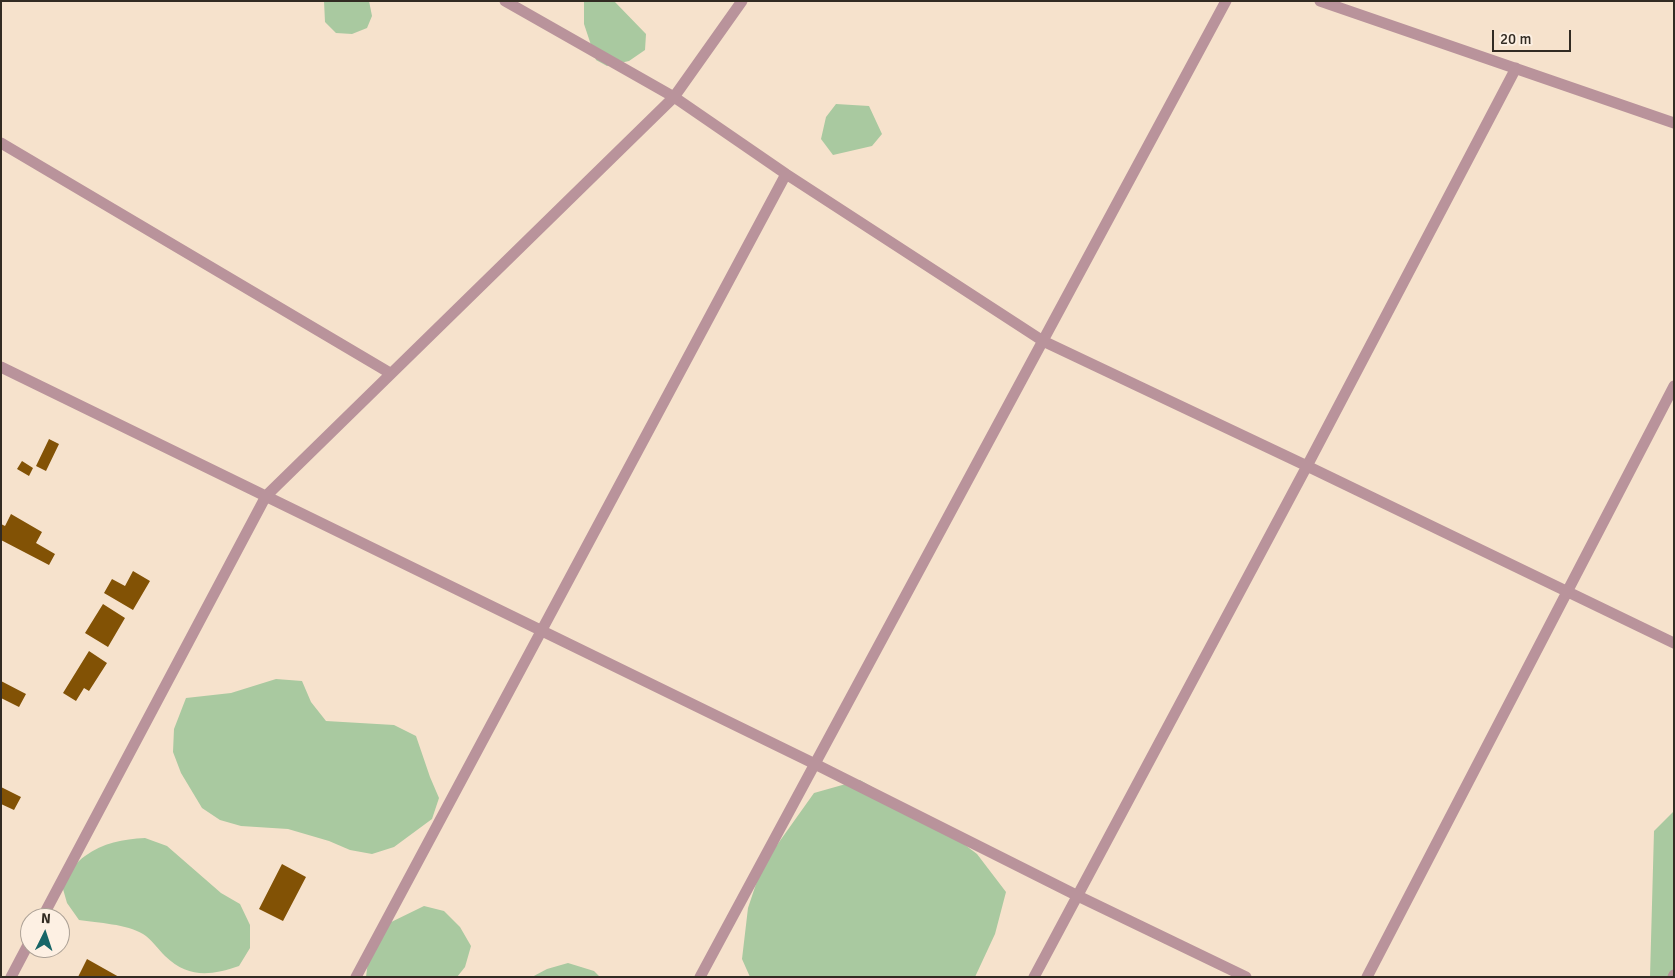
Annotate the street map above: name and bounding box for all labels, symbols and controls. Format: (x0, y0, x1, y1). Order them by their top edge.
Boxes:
scale bar (1495, 20, 1574, 52)
text: 20 m (1500, 30, 1531, 48)
north arrow (20, 908, 70, 958)
text: N (41, 910, 51, 927)

